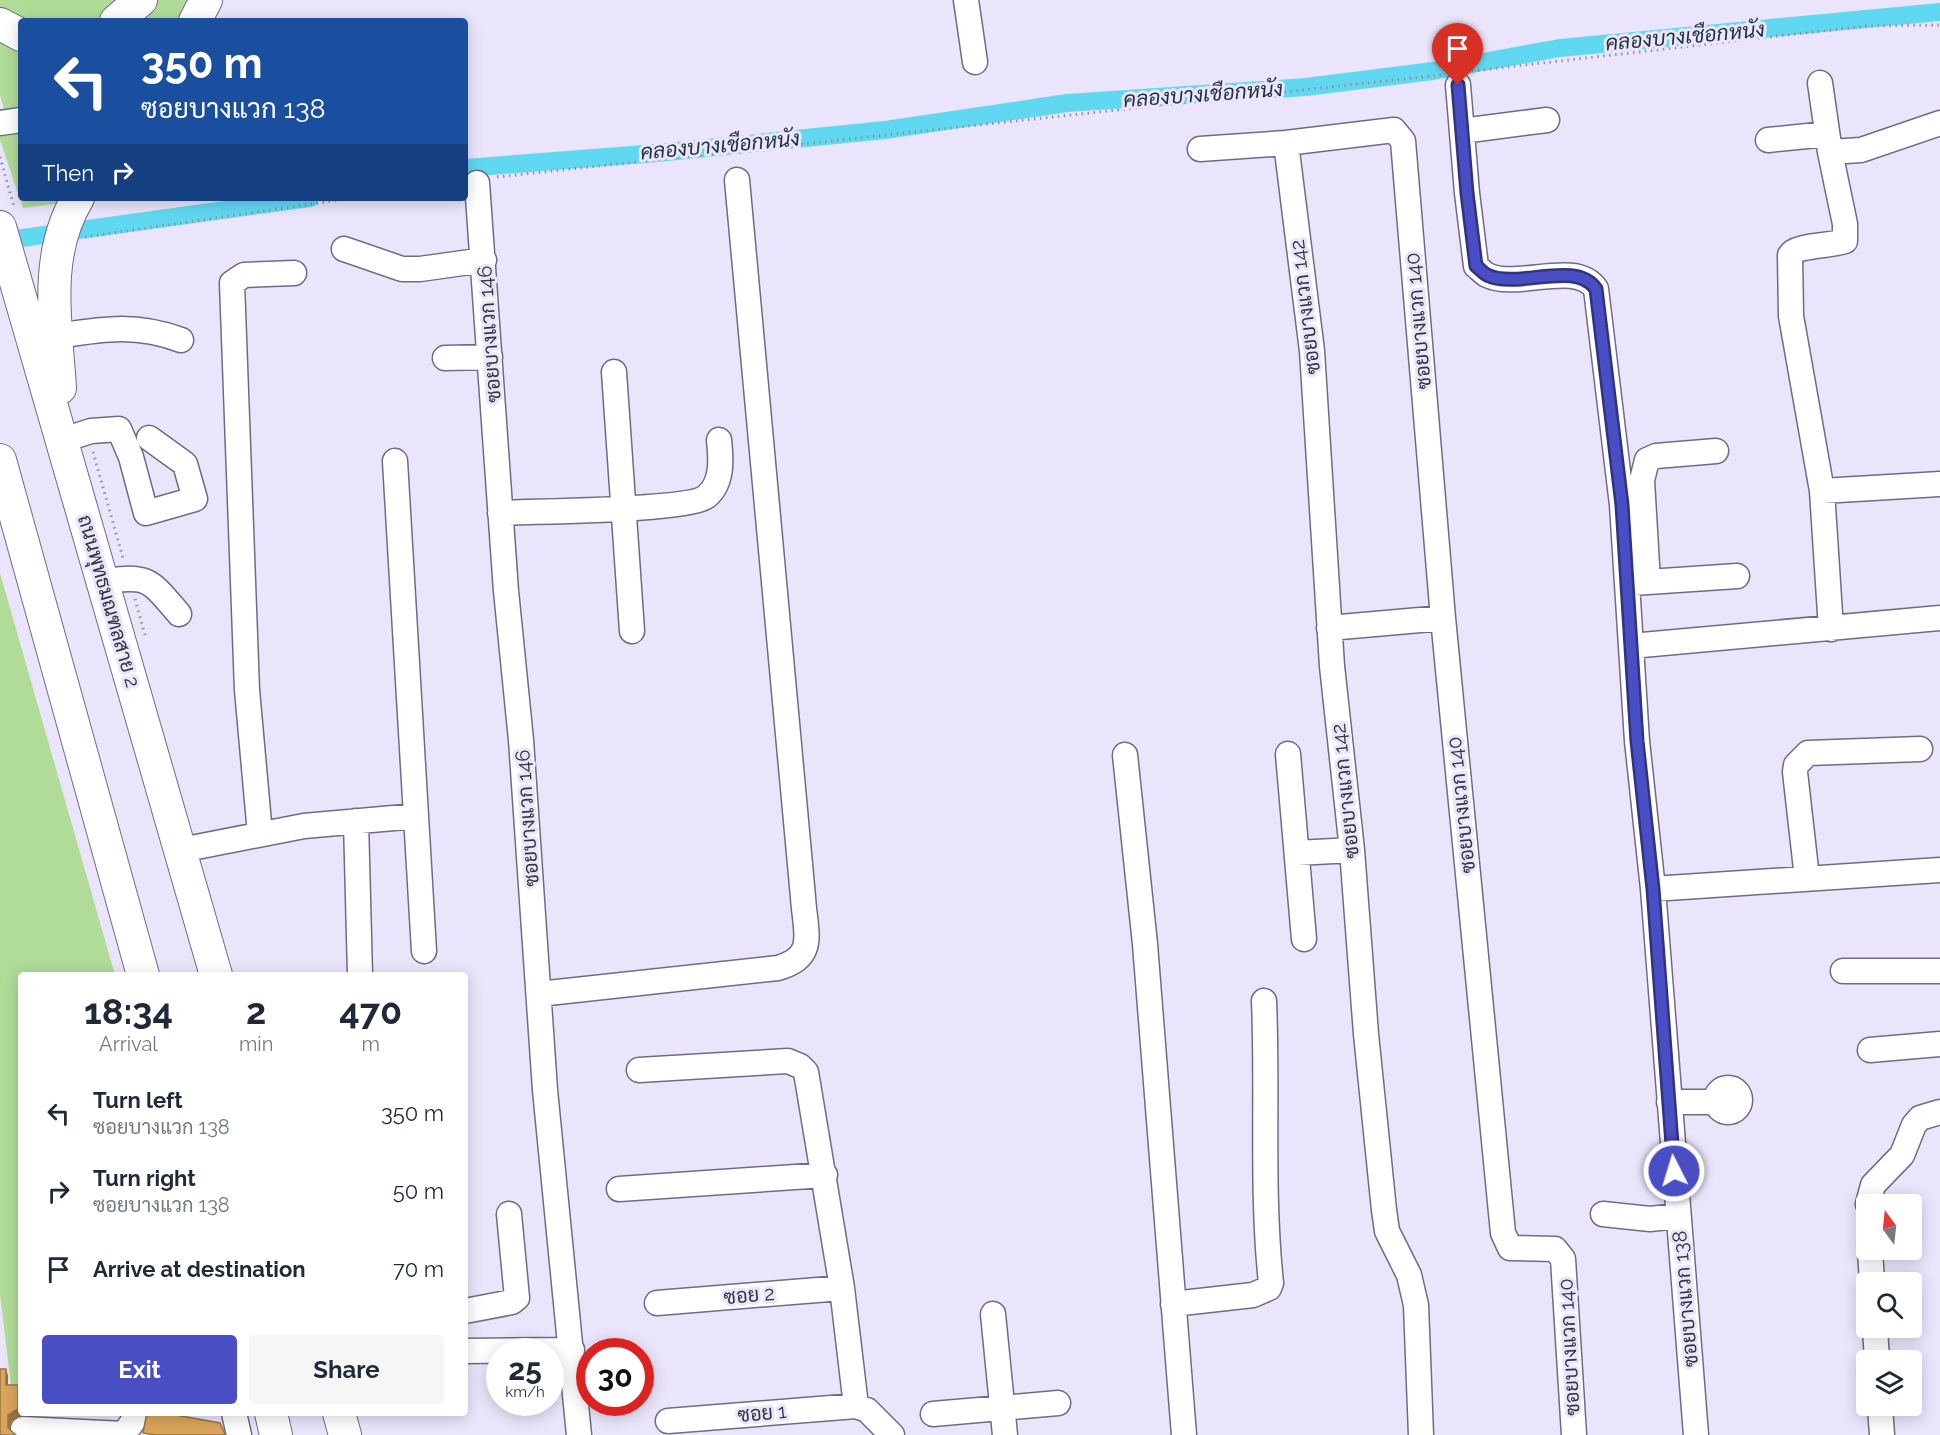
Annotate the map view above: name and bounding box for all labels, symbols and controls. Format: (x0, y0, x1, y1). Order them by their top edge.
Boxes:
water label: คลองบางเชือกหนัง (1604, 17, 1766, 55)
pin (1432, 23, 1483, 85)
icon: arrive (1441, 32, 1474, 65)
text: 350 m (141, 39, 263, 88)
icon: left (42, 42, 120, 120)
water label: คลองบางเชือกหนัง (1122, 76, 1284, 112)
text: ซอยบางแวก 138 (141, 93, 326, 124)
water label: คลองบางเชือกหนัง (639, 126, 801, 164)
icon: right (106, 156, 139, 189)
text: Then (42, 160, 94, 186)
street label: ซอยบางแวก 142 (1285, 238, 1325, 376)
street label: ซอยบางแวก 140 (1400, 252, 1436, 390)
street label: ซอยบางแวก 146 (472, 265, 506, 403)
street label: ถนนพุทธมณฑลสาย 2 (71, 512, 145, 691)
street label: ซอยบางแวก 142 (1326, 722, 1364, 860)
street label: ซอยบางแวก 140 (1442, 735, 1480, 875)
street label: ซอยบางแวก 146 (510, 749, 544, 887)
text: 18:34 (84, 990, 173, 1032)
text: 2 (246, 990, 266, 1032)
text: 470 (339, 990, 402, 1032)
text: Arrival (99, 1032, 158, 1056)
text: min (239, 1032, 273, 1056)
text: m (361, 1032, 380, 1056)
text: Turn left (93, 1087, 183, 1113)
icon: left (42, 1097, 75, 1130)
text: 350 m (381, 1100, 444, 1126)
text: ซอยบางแวก 138 (93, 1115, 230, 1139)
position arrow (1642, 1139, 1706, 1203)
text: Turn right (93, 1165, 196, 1191)
icon: right (42, 1175, 75, 1208)
text: 50 m (393, 1178, 444, 1204)
text: ซอยบางแวก 138 (93, 1193, 230, 1217)
north arrow (1856, 1194, 1922, 1260)
map controls (1856, 1194, 1922, 1416)
street label: ซอยบางแวก 138 (1667, 1230, 1703, 1368)
icon: arrive (42, 1253, 75, 1286)
text: Arrive at destination (93, 1256, 306, 1282)
text: 70 m (393, 1256, 444, 1282)
button: search (1856, 1272, 1922, 1338)
street label: ซอยบางแวก 140 (1553, 1278, 1585, 1416)
street label: ซอย 2 (723, 1281, 775, 1309)
button: Exit (42, 1335, 237, 1404)
button: Share (249, 1335, 444, 1404)
speed limit sign: 30 (576, 1338, 654, 1416)
button: layers (1856, 1350, 1922, 1416)
text: 25 (508, 1352, 542, 1387)
text: km/h (505, 1383, 545, 1401)
street label: ซอย 1 (736, 1399, 788, 1427)

